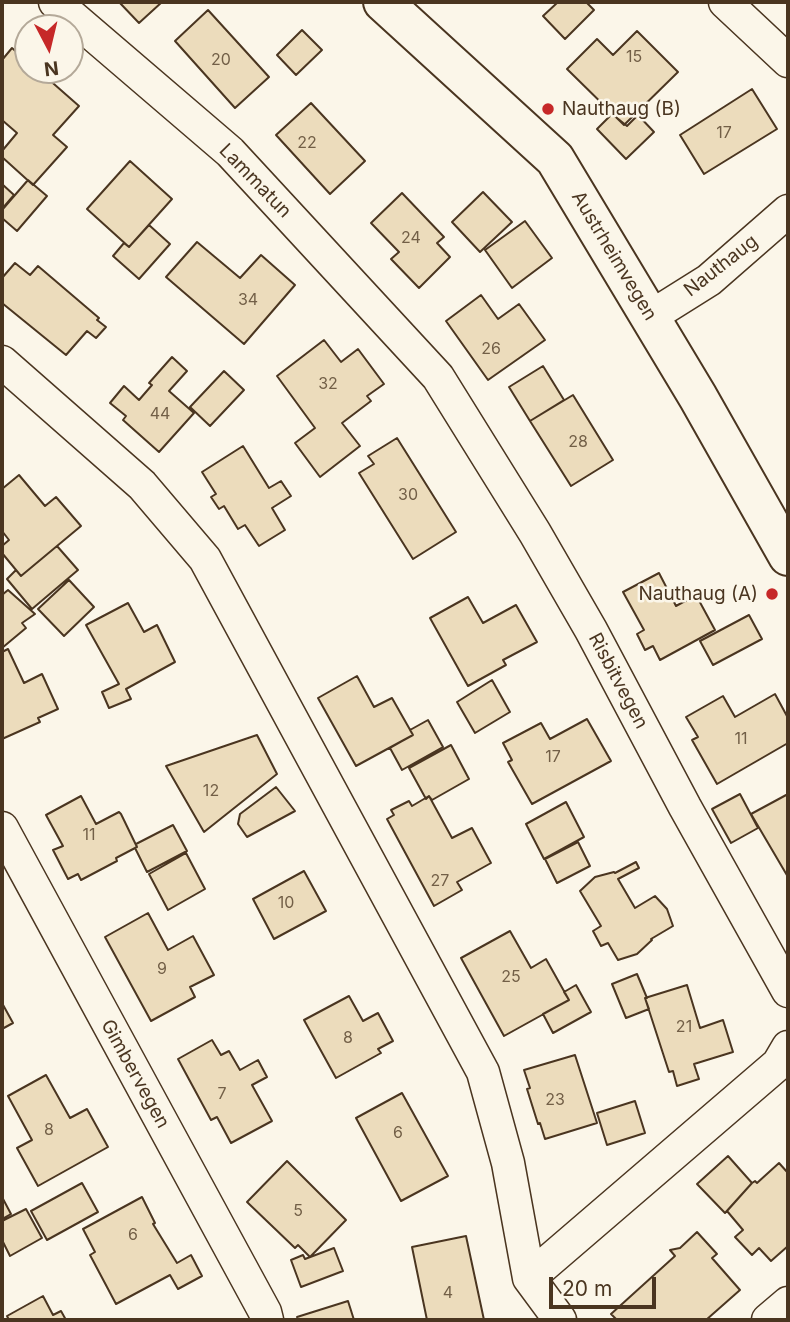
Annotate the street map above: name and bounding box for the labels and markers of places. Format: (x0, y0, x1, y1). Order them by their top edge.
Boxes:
place label: Nauthaug (B) (562, 98, 681, 120)
marker: Nauthaug (B) (540, 101, 556, 117)
place label: Nauthaug (A) (638, 583, 758, 605)
marker: Nauthaug (A) (764, 586, 780, 602)

